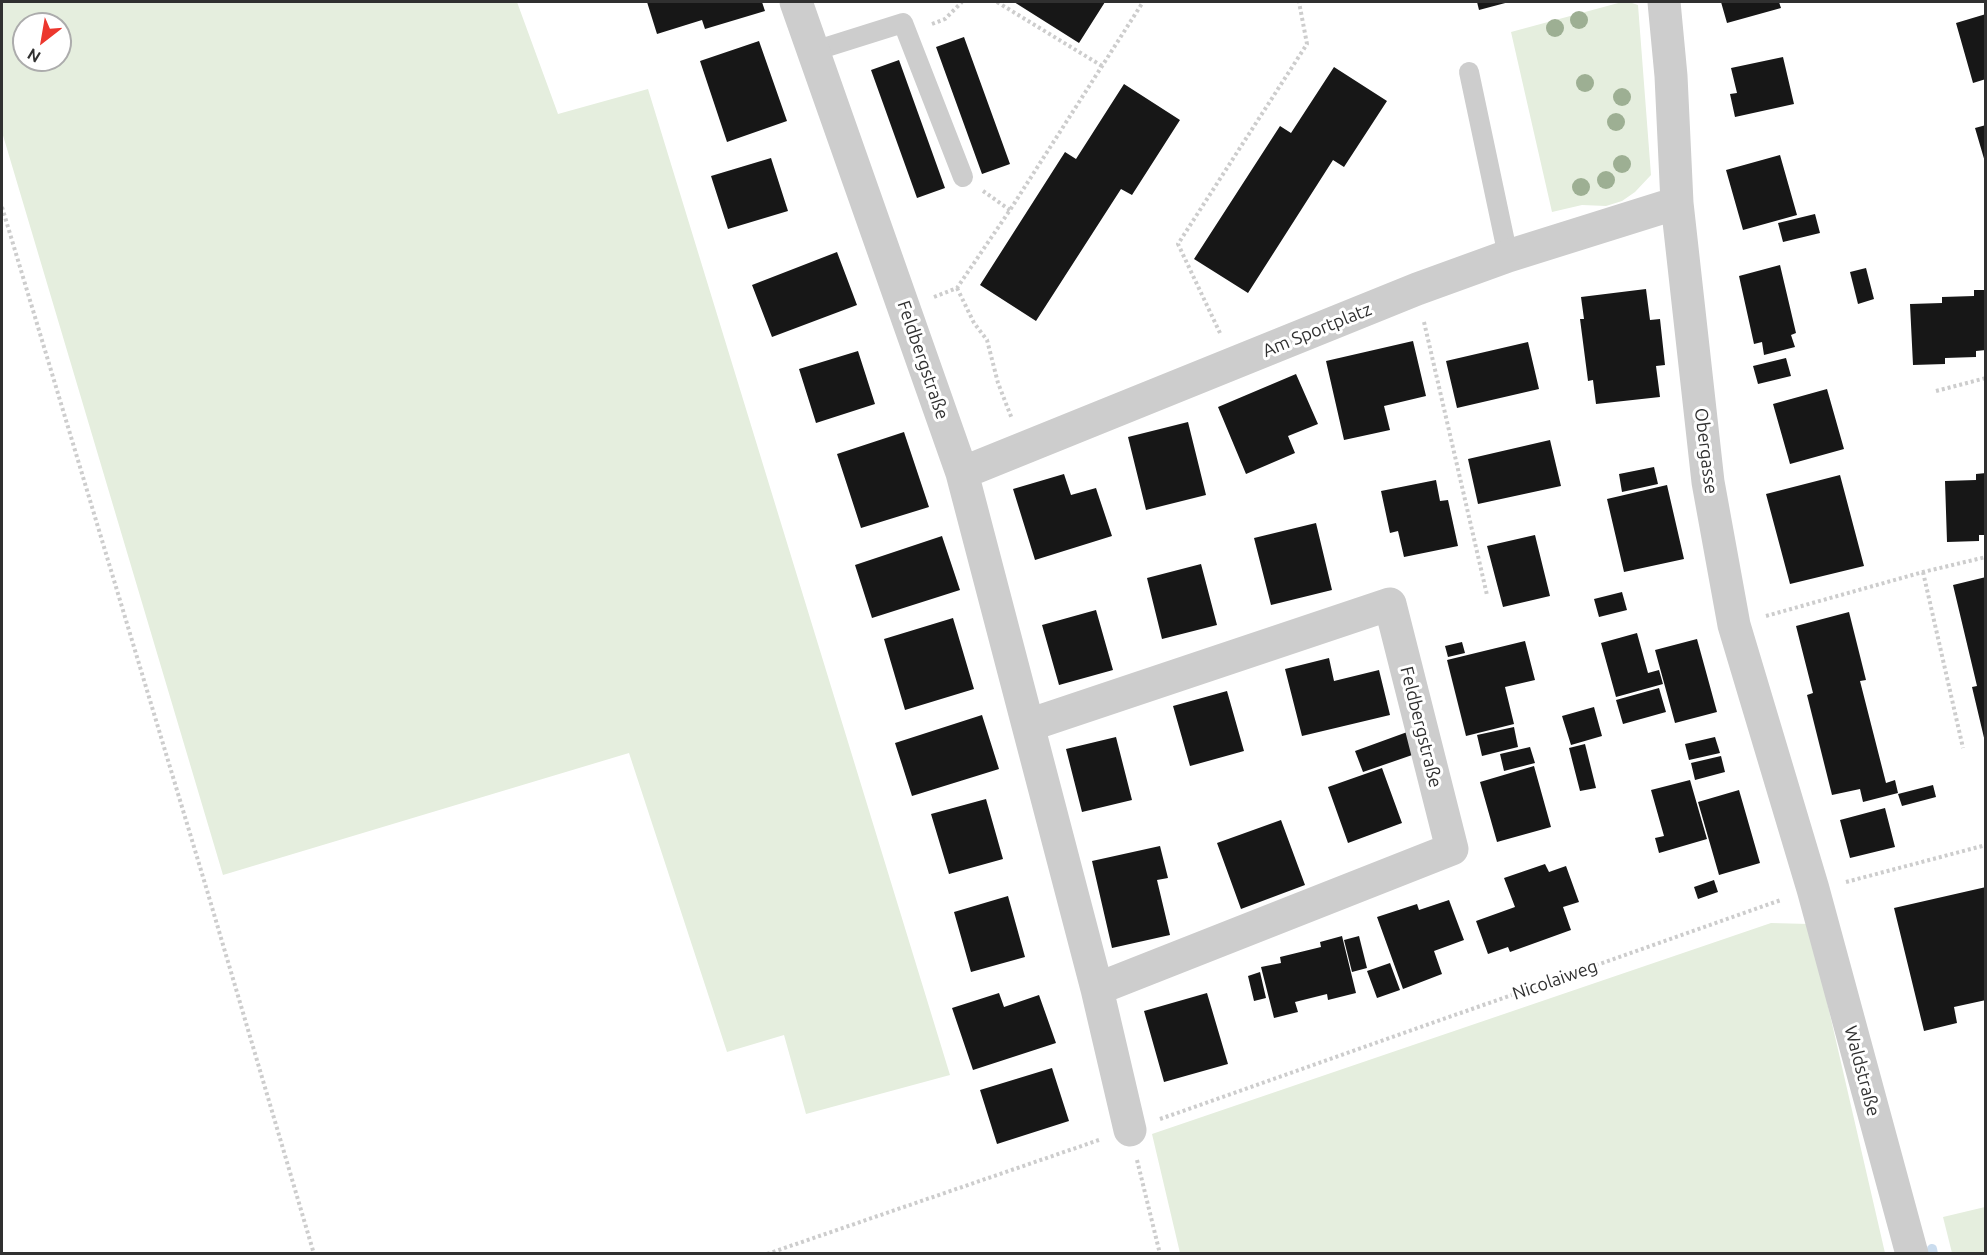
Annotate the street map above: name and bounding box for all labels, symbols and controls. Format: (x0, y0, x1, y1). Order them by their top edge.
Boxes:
north arrow (12, 12, 72, 72)
text: N (24, 45, 44, 67)
street label: Feldbergstraße (893, 298, 953, 422)
street label: Am Sportplatz (1259, 298, 1375, 362)
street label: Obergasse (1690, 407, 1722, 495)
street label: Feldbergstraße (1396, 664, 1446, 790)
street label: Nicolaiweg (1510, 955, 1600, 1005)
street label: Waldstraße (1840, 1024, 1884, 1118)

